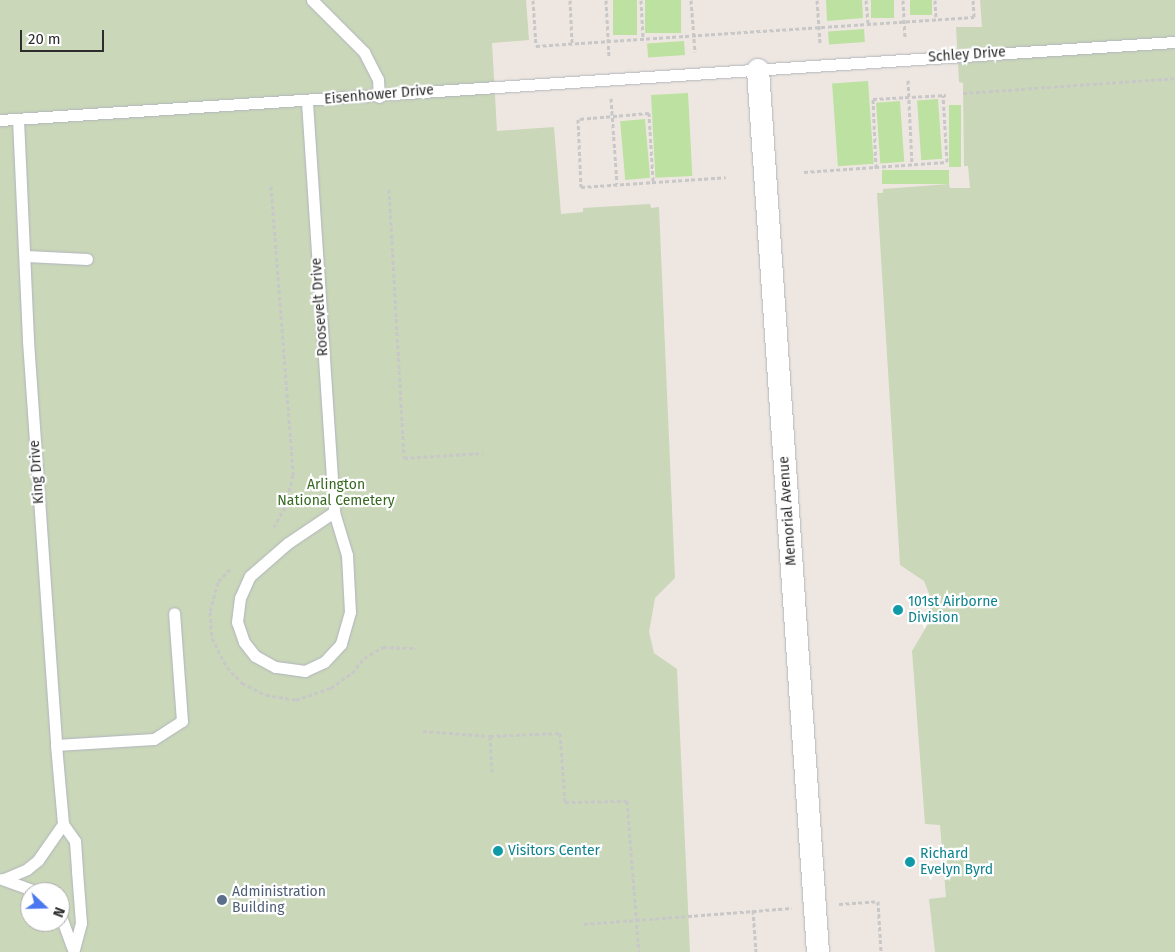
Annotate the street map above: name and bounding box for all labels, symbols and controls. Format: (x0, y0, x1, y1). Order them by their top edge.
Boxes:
scale bar (22, 20, 106, 52)
text: 20 m (28, 30, 61, 48)
street label: Schley Drive (928, 44, 1006, 66)
street label: Eisenhower Drive (324, 82, 434, 108)
street label: Roosevelt Drive (308, 257, 332, 357)
street label: King Drive (26, 439, 48, 505)
street label: Memorial Avenue (776, 456, 800, 566)
park label: Arlington National Cemetery (277, 477, 395, 510)
place label: 101st Airborne Division (908, 594, 998, 626)
marker: 101st Airborne Division (892, 604, 904, 616)
place label: Visitors Center (508, 843, 600, 859)
marker: Visitors Center (492, 845, 504, 857)
place label: Richard Evelyn Byrd (920, 846, 993, 879)
marker: Richard Evelyn Byrd (904, 856, 916, 868)
north arrow (20, 882, 70, 932)
place label: Administration Building (232, 884, 326, 916)
marker: Administration Building (216, 894, 228, 906)
text: N (49, 905, 68, 920)

